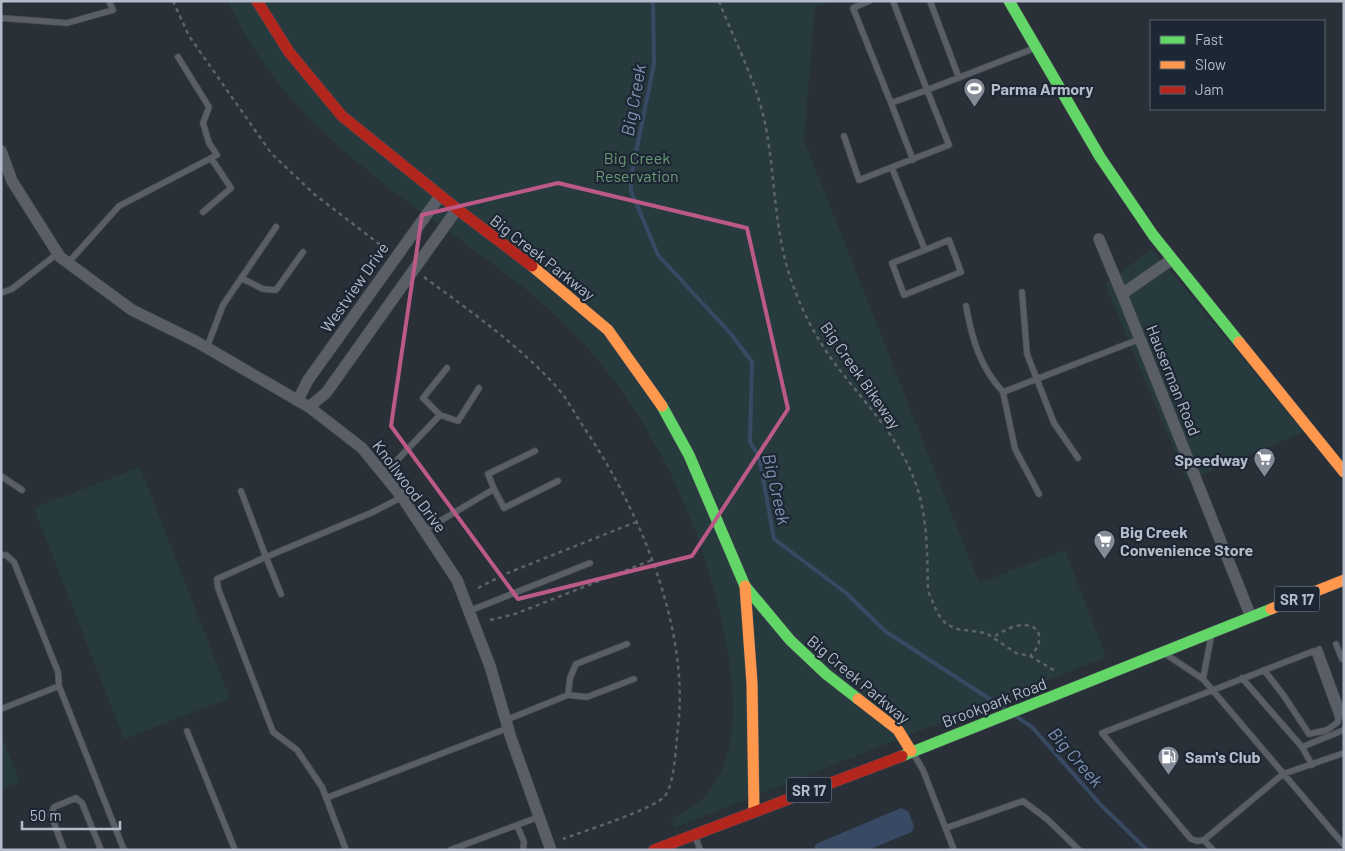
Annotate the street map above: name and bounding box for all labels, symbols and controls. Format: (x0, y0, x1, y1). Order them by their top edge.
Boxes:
legend (1150, 20, 1325, 110)
text: Fast (1195, 30, 1223, 48)
text: Slow (1195, 55, 1226, 73)
water label: Big Creek (616, 62, 650, 138)
sports icon: Parma Armory (963, 76, 987, 107)
place label: Parma Armory (991, 79, 1093, 98)
text: Jam (1195, 80, 1224, 98)
park label: Big Creek Reservation (595, 148, 679, 185)
street label: Big Creek Parkway (487, 210, 600, 304)
street label: Westview Drive (316, 238, 392, 336)
street label: Big Creek Bikeway (817, 318, 905, 433)
street label: Hauserman Road (1143, 322, 1205, 438)
street label: Knollwood Drive (369, 436, 451, 536)
supermarket icon: Speedway (1252, 447, 1276, 478)
place label: Speedway (1175, 450, 1248, 469)
water label: Big Creek (758, 451, 796, 527)
place label: Big Creek Convenience Store (1120, 522, 1254, 559)
supermarket icon: Big Creek Convenience Store (1092, 528, 1116, 559)
road number: SR 17 (1274, 586, 1320, 612)
street label: Big Creek Parkway (804, 631, 915, 728)
street label: Brookpark Road (939, 673, 1049, 731)
water label: Big Creek (1044, 722, 1108, 792)
fuel station icon: Sam's Club (1157, 744, 1181, 775)
place label: Sam's Club (1185, 747, 1261, 766)
road number: SR 17 (786, 778, 832, 802)
scale bar (22, 798, 120, 830)
text: 50 m (30, 806, 62, 824)

